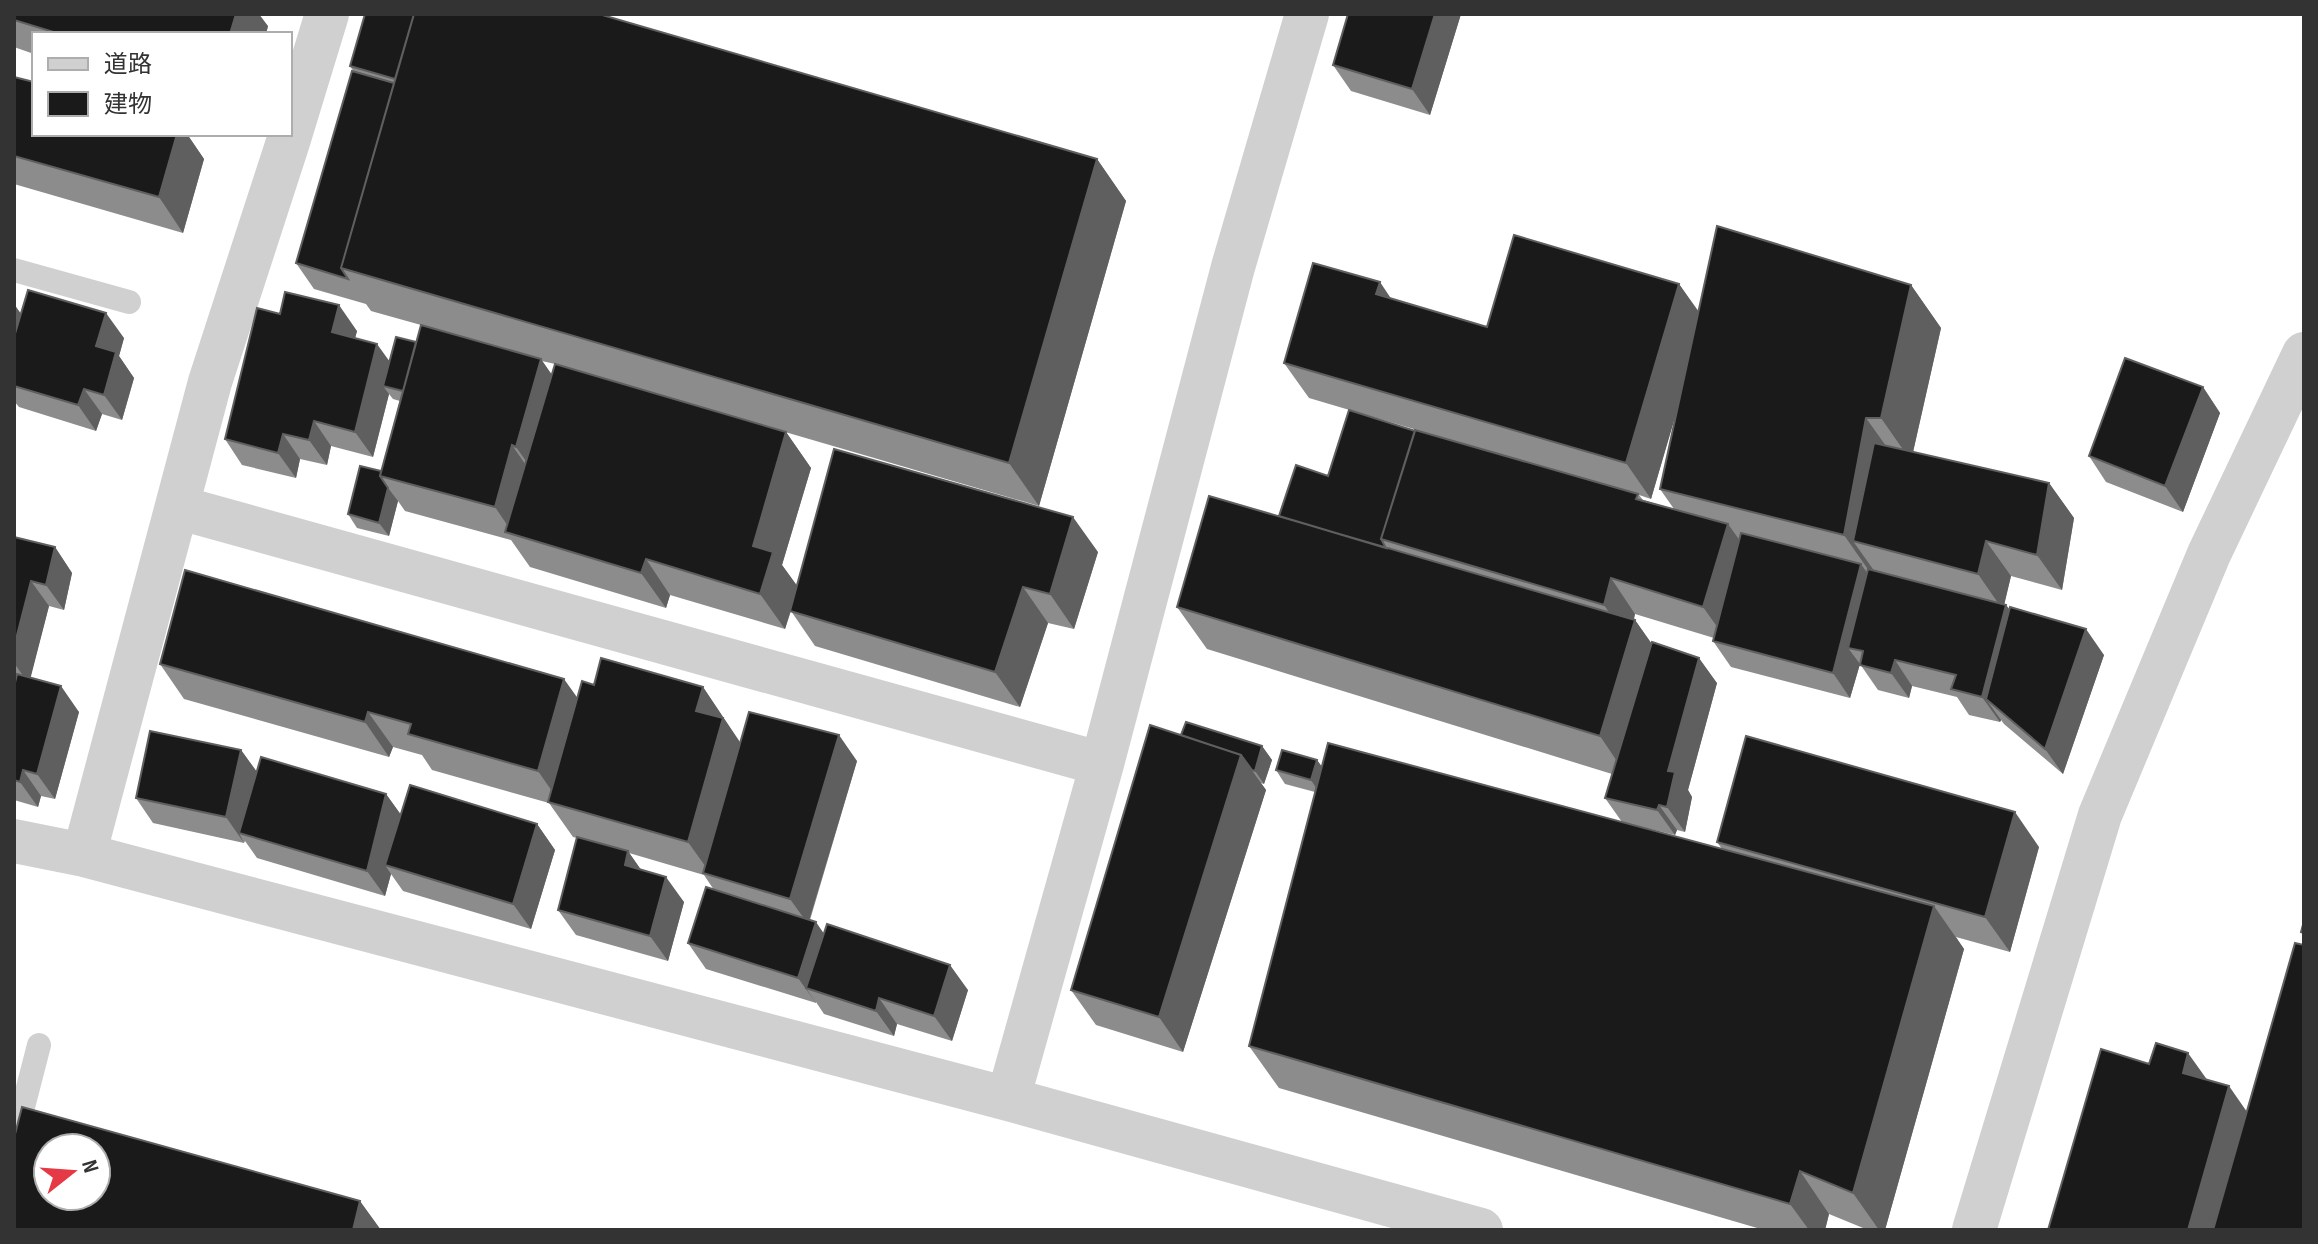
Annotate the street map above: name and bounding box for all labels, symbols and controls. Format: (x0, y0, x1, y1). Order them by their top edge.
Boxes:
legend (32, 32, 292, 136)
text: 道路 (104, 50, 152, 79)
text: 建物 (104, 90, 152, 119)
north arrow (32, 1132, 112, 1212)
text: N (75, 1157, 104, 1176)

